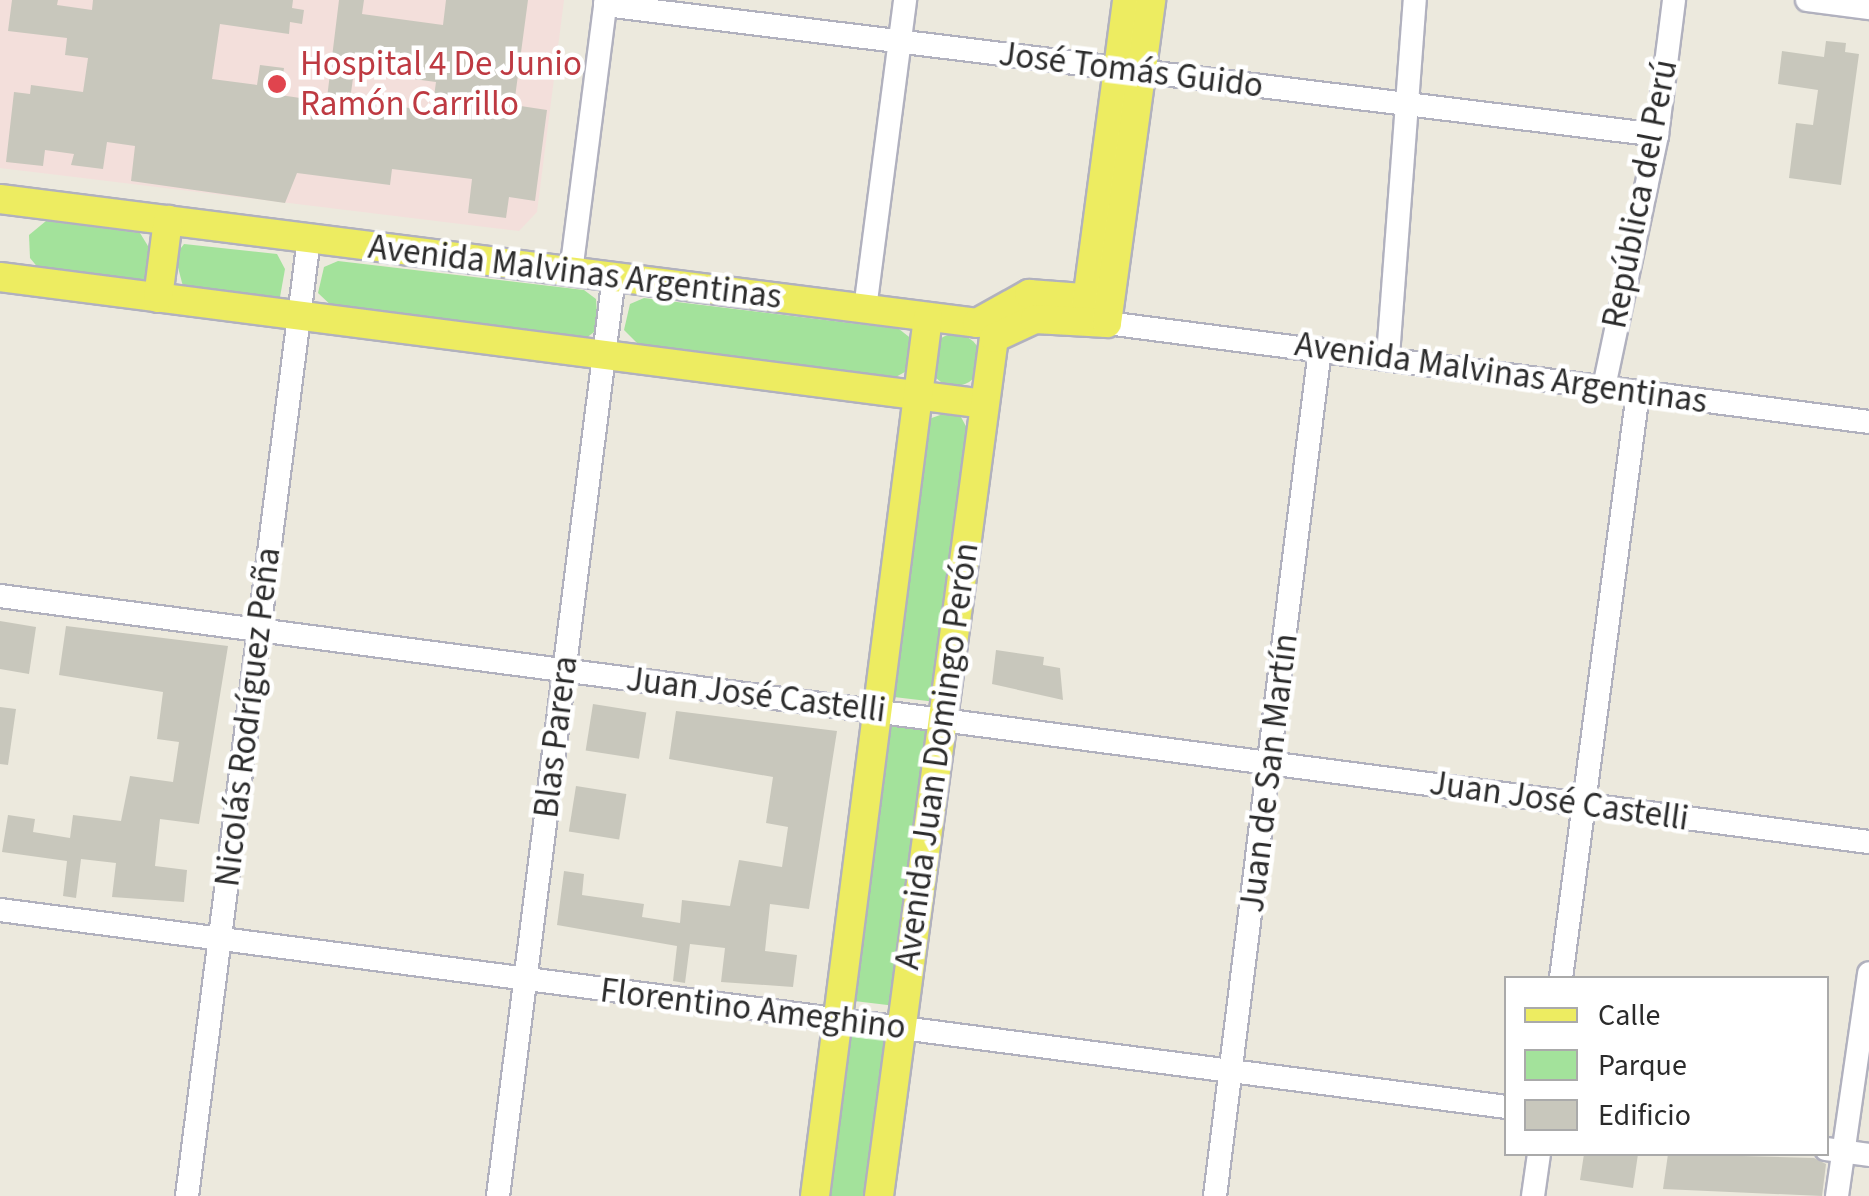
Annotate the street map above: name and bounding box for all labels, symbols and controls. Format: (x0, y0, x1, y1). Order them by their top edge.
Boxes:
street label: José Tomás Guido (996, 33, 1266, 107)
place label: Hospital 4 De Junio Ramón Carrillo (300, 43, 582, 125)
street label: República del Perú (1593, 56, 1687, 332)
marker: Hospital 4 De Junio Ramón Carrillo (264, 71, 290, 97)
street label: Avenida Malvinas Argentinas (366, 226, 784, 318)
street label: Avenida Malvinas Argentinas (1292, 323, 1710, 423)
street label: Avenida Juan Domingo Perón (886, 540, 988, 972)
street label: Nicolás Rodríguez Peña (206, 545, 290, 889)
street label: Juan de San Martín (1231, 631, 1307, 915)
street label: Blas Parera (525, 654, 587, 820)
street label: Juan José Castelli (624, 658, 888, 732)
street label: Juan José Castelli (1427, 762, 1691, 840)
street label: Florentino Ameghino (598, 969, 908, 1049)
legend (1504, 976, 1829, 1156)
text: Calle (1598, 994, 1660, 1037)
text: Parque (1598, 1044, 1687, 1087)
text: Edificio (1598, 1094, 1691, 1137)

